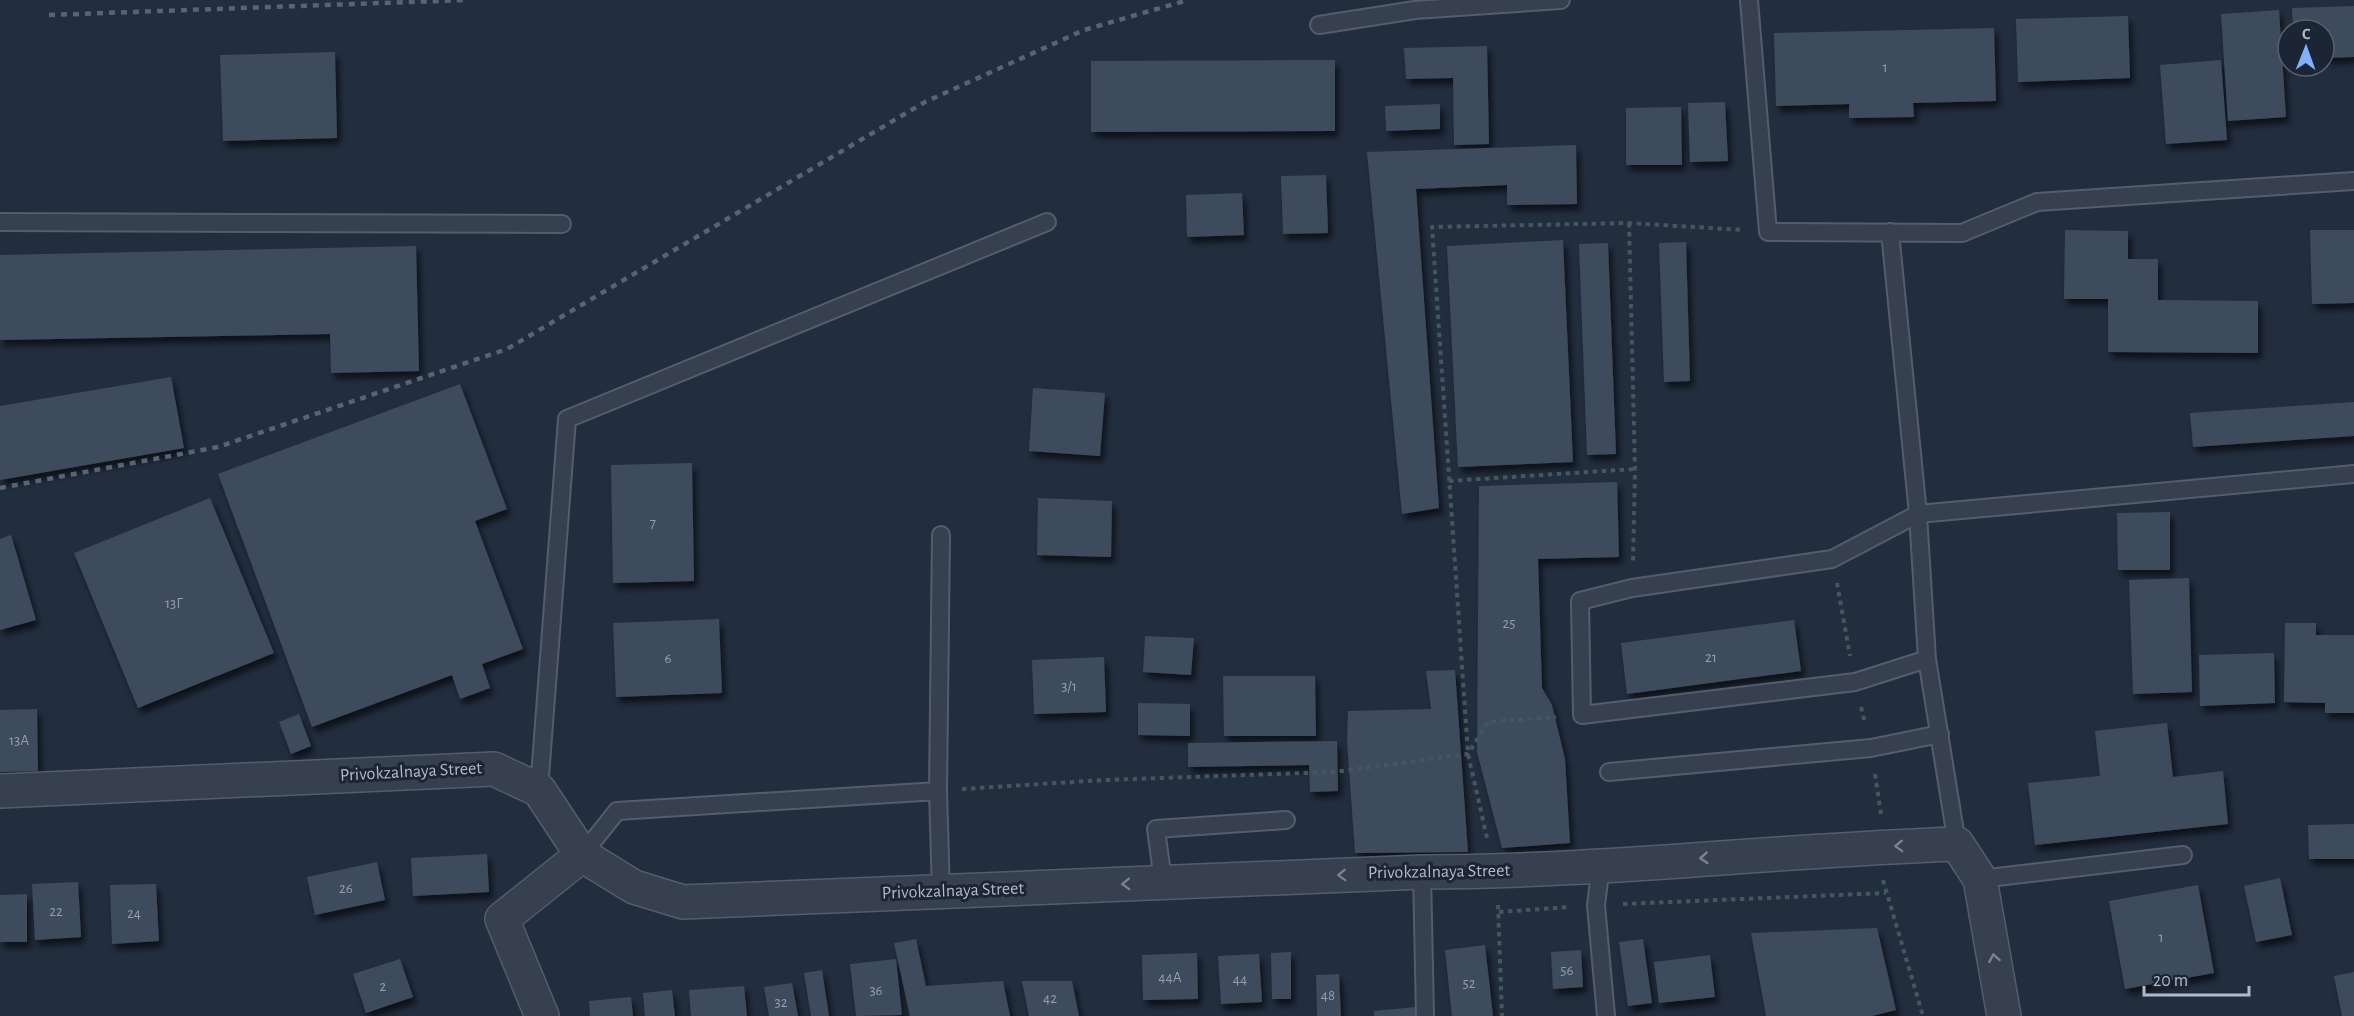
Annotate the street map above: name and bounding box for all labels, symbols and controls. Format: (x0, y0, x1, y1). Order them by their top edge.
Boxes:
north arrow (2276, 18, 2336, 78)
text: С (2302, 26, 2311, 42)
house number: 1 (1882, 60, 1888, 75)
house number: 7 (650, 516, 656, 531)
house number: 13Г (165, 596, 183, 611)
house number: 25 (1502, 616, 1516, 631)
house number: 21 (1705, 650, 1717, 665)
house number: 6 (664, 651, 672, 666)
house number: 3/1 (1061, 679, 1077, 694)
house number: 13А (9, 733, 29, 748)
street label: Privokzalnaya Street (339, 759, 483, 785)
one-way arrow (1894, 840, 1903, 853)
one-way arrow (1700, 852, 1709, 865)
street label: Privokzalnaya Street (1368, 862, 1511, 882)
one-way arrow (1337, 869, 1346, 882)
one-way arrow (1121, 877, 1130, 890)
street label: Privokzalnaya Street (882, 880, 1025, 902)
house number: 26 (339, 881, 353, 896)
house number: 22 (49, 904, 63, 919)
house number: 24 (127, 906, 141, 921)
house number: 1 (2158, 930, 2164, 945)
one-way arrow (1988, 954, 2001, 964)
scale bar (2144, 959, 2249, 997)
house number: 56 (1560, 963, 1574, 978)
house number: 44А (1158, 970, 1182, 985)
house number: 44 (1233, 972, 1247, 987)
text: 20 m (2153, 972, 2188, 990)
house number: 52 (1462, 976, 1476, 991)
house number: 2 (380, 979, 387, 994)
house number: 36 (869, 983, 883, 998)
house number: 48 (1321, 988, 1335, 1003)
house number: 42 (1043, 991, 1057, 1006)
house number: 32 (774, 995, 788, 1010)

